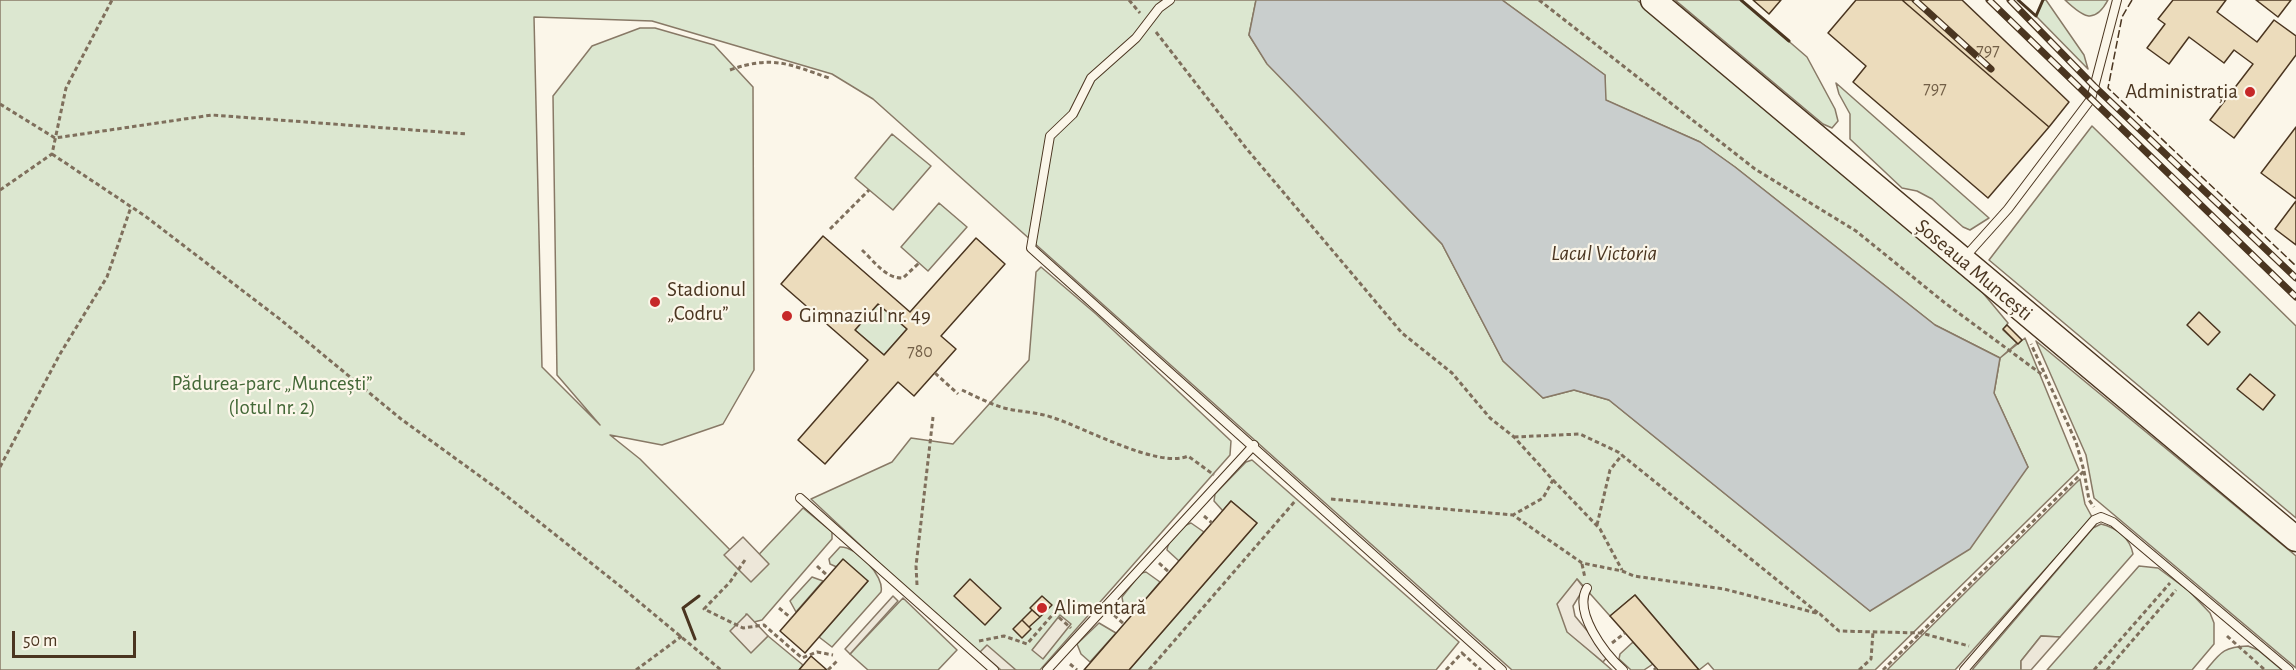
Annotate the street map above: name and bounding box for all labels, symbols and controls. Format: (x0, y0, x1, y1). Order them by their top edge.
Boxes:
house number: 797 (1976, 40, 2000, 62)
house number: 797 (1923, 78, 1947, 100)
place label: Administrația (2125, 79, 2238, 105)
marker: Administrația (2243, 85, 2257, 99)
street label: Șoseaua Muncești (1910, 214, 2038, 326)
water label: Lacul Victoria (1551, 240, 1657, 266)
place label: Stadionul „Codru” (667, 277, 746, 327)
marker: Stadionul „Codru” (648, 295, 662, 309)
place label: Gimnaziul nr. 49 (799, 303, 931, 329)
marker: Gimnaziul nr. 49 (780, 309, 794, 323)
house number: 780 (907, 341, 933, 363)
park label: Pădurea-parc „Muncești” (lotul nr. 2) (171, 371, 373, 421)
place label: Alimentară (1054, 595, 1146, 621)
marker: Alimentară (1035, 601, 1049, 615)
scale bar (15, 619, 140, 657)
text: 50 m (23, 632, 57, 650)

